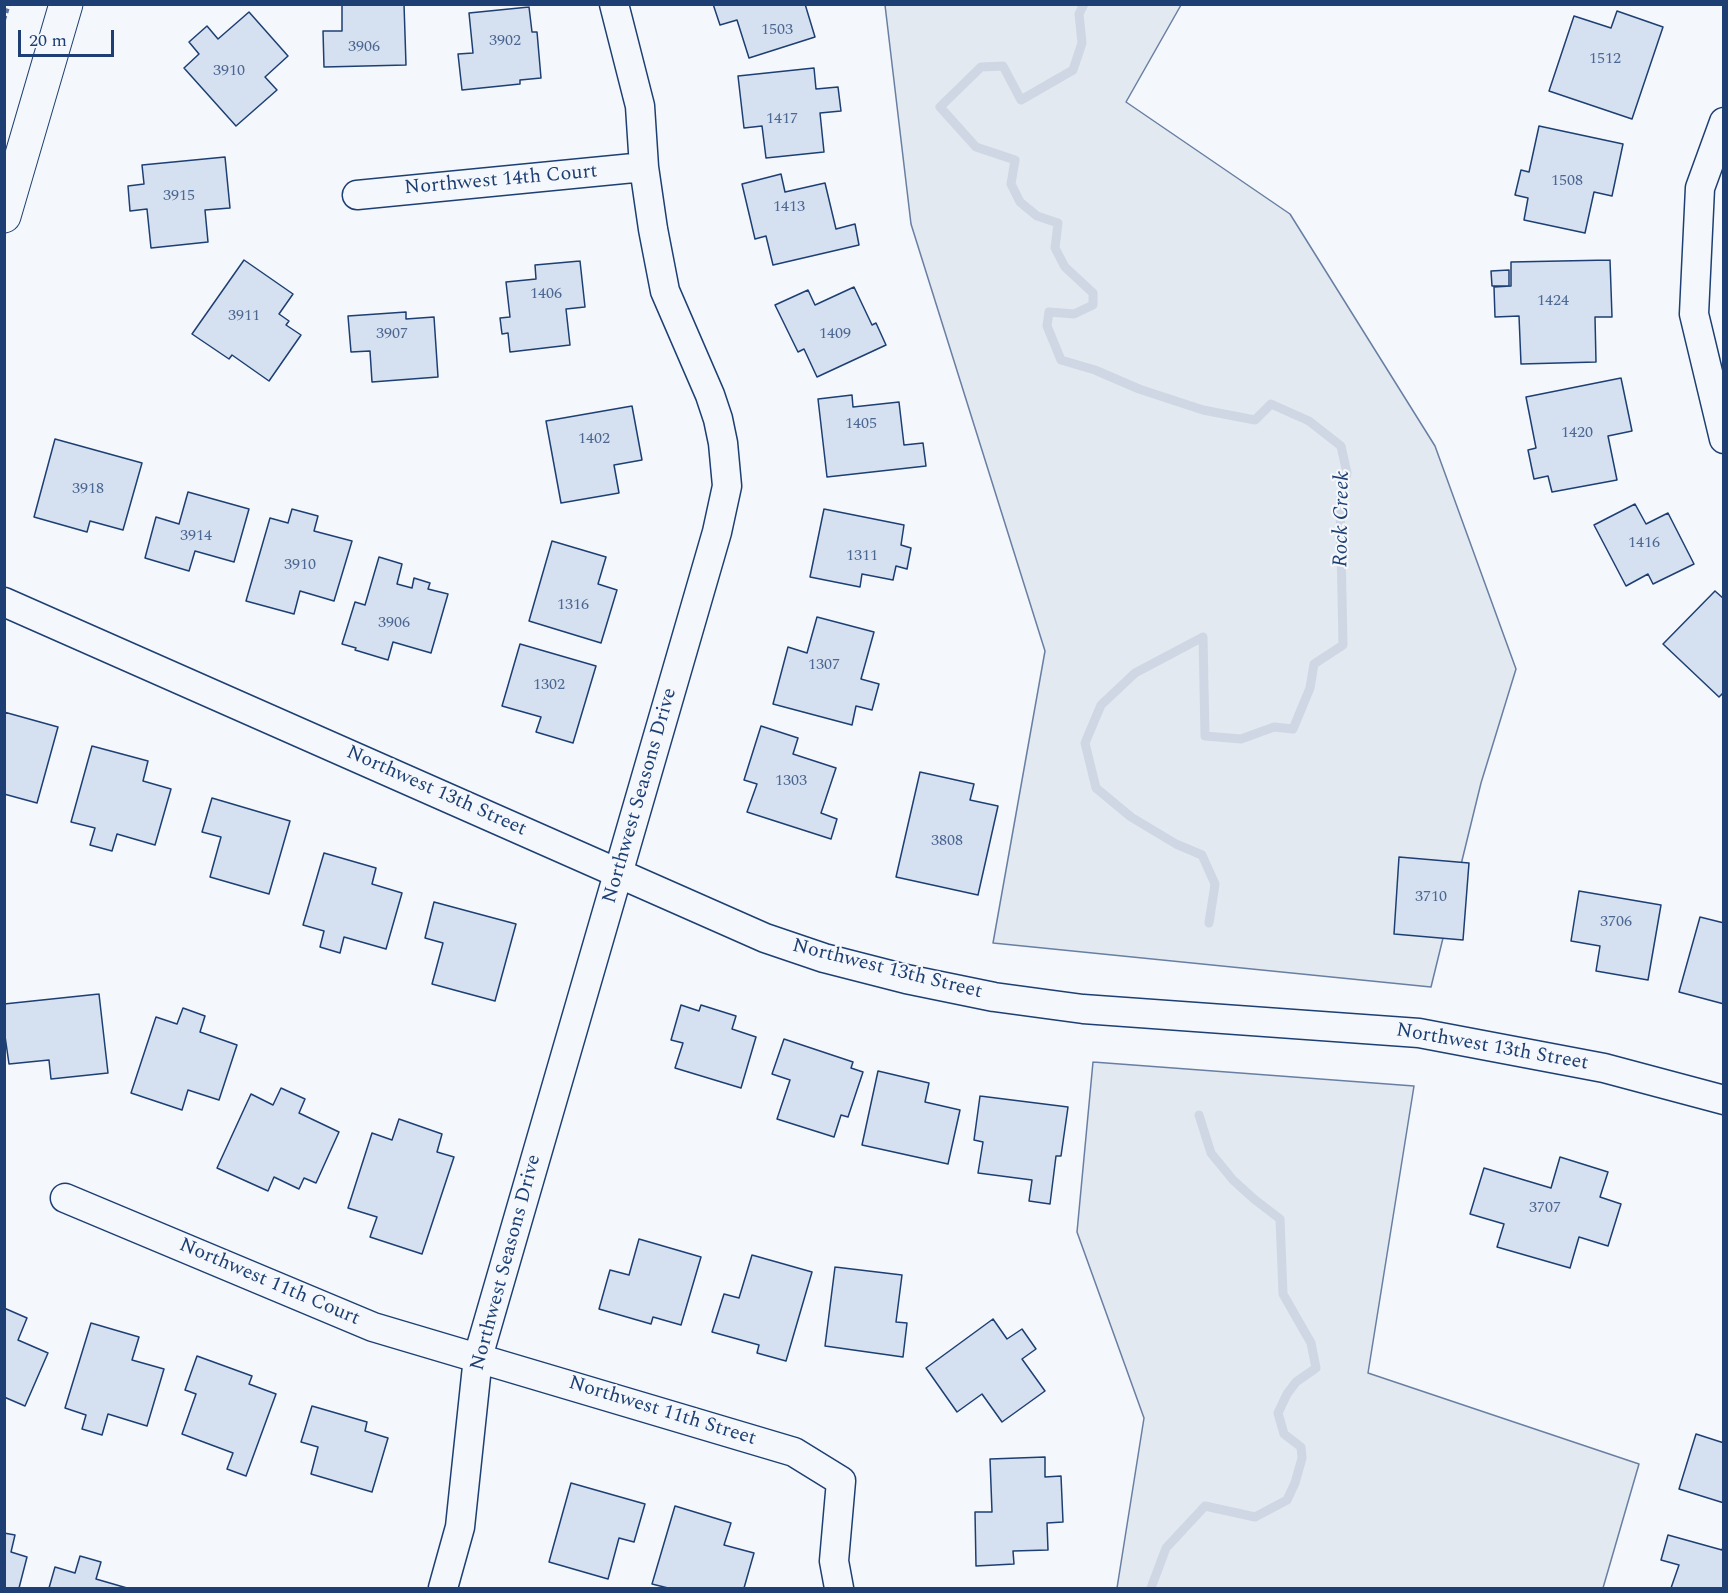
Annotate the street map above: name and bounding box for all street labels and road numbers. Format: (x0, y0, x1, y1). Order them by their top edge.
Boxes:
street label: Northwest 14th Court (403, 161, 599, 201)
street label: Northwest Seasons Drive (599, 686, 683, 906)
street label: Northwest 13th Street (342, 741, 530, 843)
street label: Northwest 13th Street (790, 935, 984, 1005)
street label: Northwest 13th Street (1394, 1019, 1590, 1077)
street label: Northwest Seasons Drive (467, 1152, 547, 1374)
street label: Northwest 11th Court (175, 1234, 363, 1332)
street label: Northwest 11th Street (565, 1372, 759, 1452)

